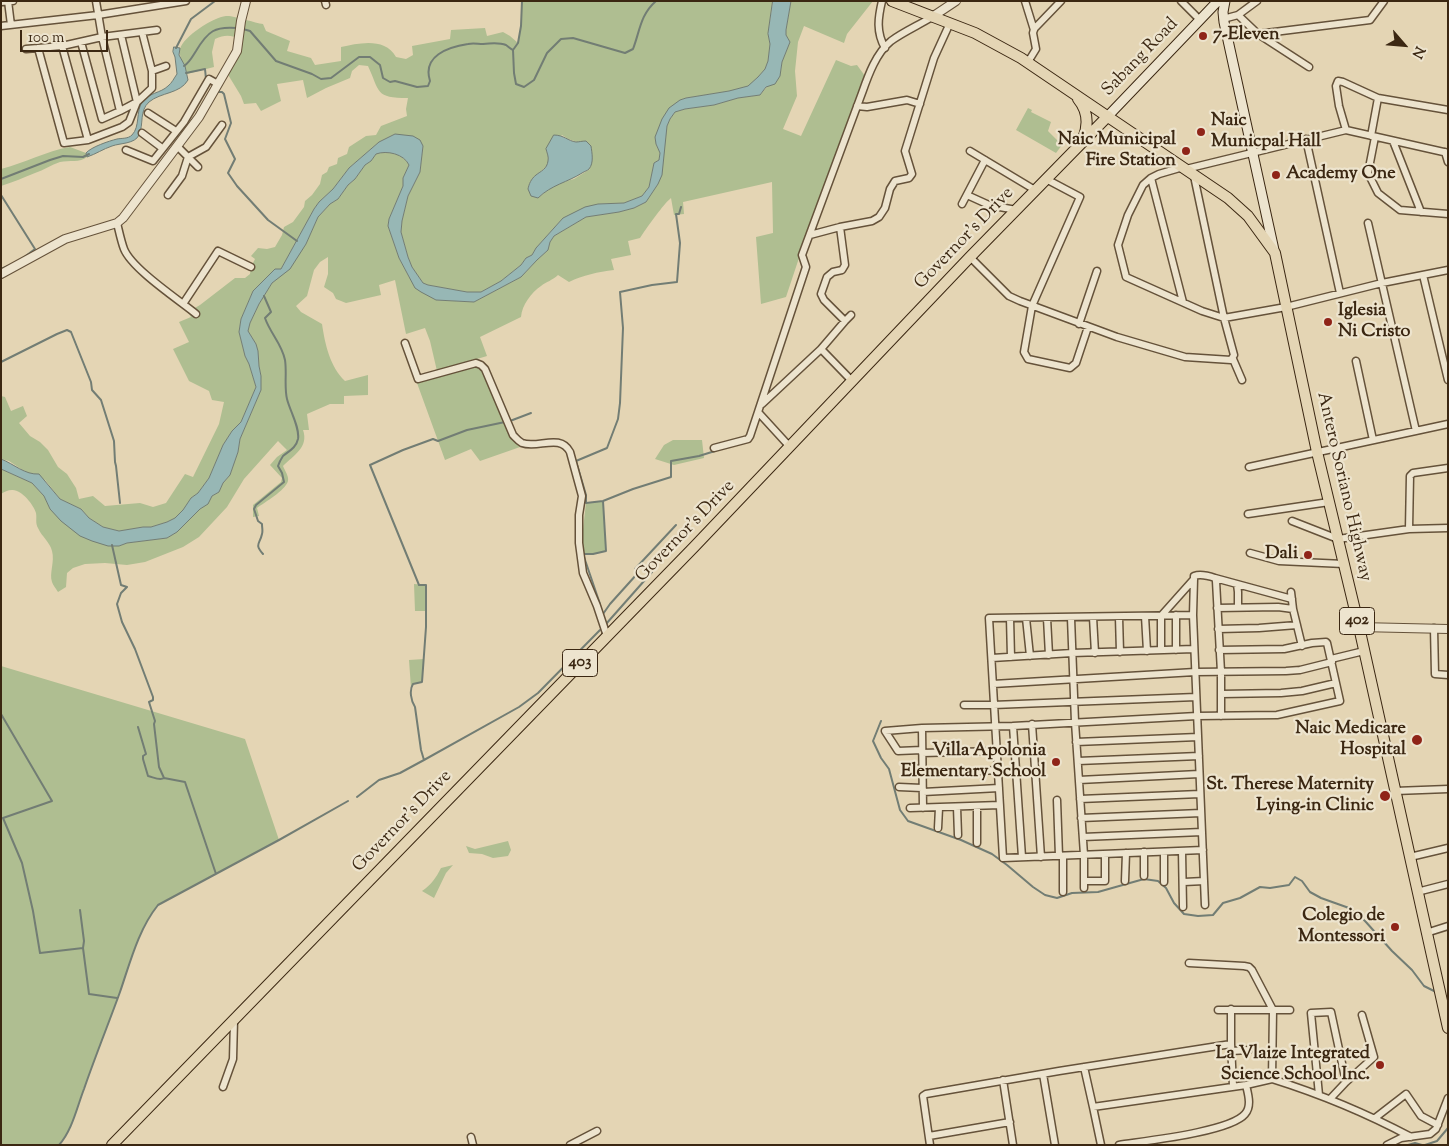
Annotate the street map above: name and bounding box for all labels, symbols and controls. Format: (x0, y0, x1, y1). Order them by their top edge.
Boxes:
street label: Sabang Road (1098, 14, 1184, 102)
scale bar (22, 20, 110, 52)
north arrow (1379, 20, 1429, 70)
place label: 7-Eleven (1213, 25, 1280, 47)
text: 100 m (28, 28, 64, 49)
marker: 7-Eleven (1197, 30, 1209, 42)
text: N (1406, 42, 1429, 61)
place label: Naic Municpal Hall (1211, 111, 1321, 154)
marker: Naic Municpal Hall (1195, 126, 1207, 138)
place label: Naic Municipal Fire Station (1058, 130, 1176, 172)
marker: Naic Municipal Fire Station (1180, 145, 1192, 157)
place label: Academy One (1286, 164, 1396, 186)
marker: Academy One (1270, 169, 1282, 181)
street label: Governor's Drive (911, 183, 1019, 295)
place label: Iglesia Ni Cristo (1338, 301, 1410, 344)
marker: Iglesia Ni Cristo (1322, 316, 1334, 328)
street label: Antero Soriano Highway (1311, 390, 1375, 584)
street label: Governor's Drive (632, 476, 740, 588)
place label: Dali (1265, 544, 1298, 566)
marker: Dali (1302, 549, 1314, 561)
road number: 402 (1340, 608, 1374, 634)
road number: 403 (562, 650, 598, 676)
place label: Naic Medicare Hospital (1295, 719, 1406, 762)
marker: Naic Medicare Hospital (1410, 733, 1424, 747)
place label: Villa Apolonia Elementary School (901, 741, 1046, 784)
marker: Villa Apolonia Elementary School (1050, 756, 1062, 768)
street label: Governor's Drive (349, 766, 457, 878)
place label: St. Therese Maternity Lying-in Clinic (1206, 775, 1374, 818)
marker: St. Therese Maternity Lying-in Clinic (1378, 789, 1392, 803)
place label: Colegio de Montessori (1298, 906, 1385, 949)
marker: Colegio de Montessori (1389, 921, 1401, 933)
place label: La Vlaize Integrated Science School Inc. (1216, 1044, 1370, 1086)
marker: La Vlaize Integrated Science School Inc. (1374, 1059, 1386, 1071)

